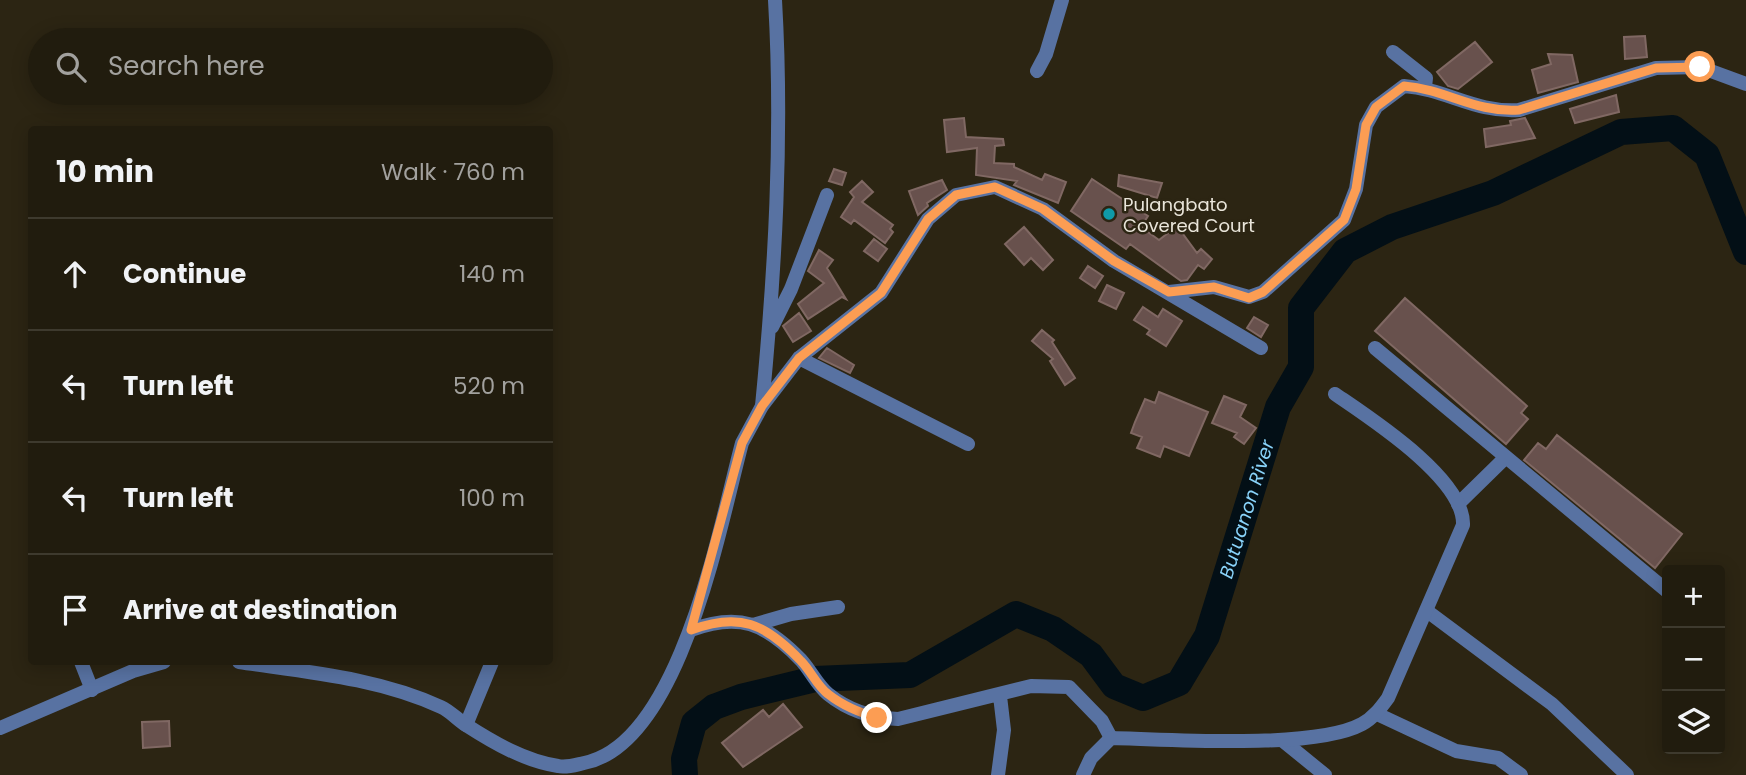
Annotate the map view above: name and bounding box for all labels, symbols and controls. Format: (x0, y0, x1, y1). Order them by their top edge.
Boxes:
search box (28, 28, 553, 105)
icon: search (52, 48, 90, 86)
text: Search here (108, 48, 265, 84)
route start (1684, 51, 1715, 82)
text: 10 min (56, 150, 154, 193)
text: Walk · 760 m (381, 156, 525, 188)
place label: Pulangbato Covered Court (1123, 192, 1255, 238)
marker: Pulangbato Covered Court (1101, 206, 1117, 222)
icon: ahead (56, 255, 94, 293)
text: Continue (123, 256, 246, 292)
text: 140 m (459, 258, 525, 290)
icon: left (56, 367, 94, 405)
text: Turn left (123, 368, 234, 404)
text: 520 m (453, 370, 525, 402)
water label: Butuanon River (1212, 435, 1281, 582)
icon: left (56, 479, 94, 517)
text: Turn left (123, 480, 234, 516)
text: 100 m (459, 482, 525, 514)
map controls (1662, 565, 1725, 754)
button: + (1662, 565, 1725, 628)
icon: arrive (56, 591, 94, 629)
text: Arrive at destination (123, 592, 398, 628)
button: − (1662, 628, 1725, 691)
button: layers (1662, 691, 1725, 754)
route end (861, 702, 892, 733)

